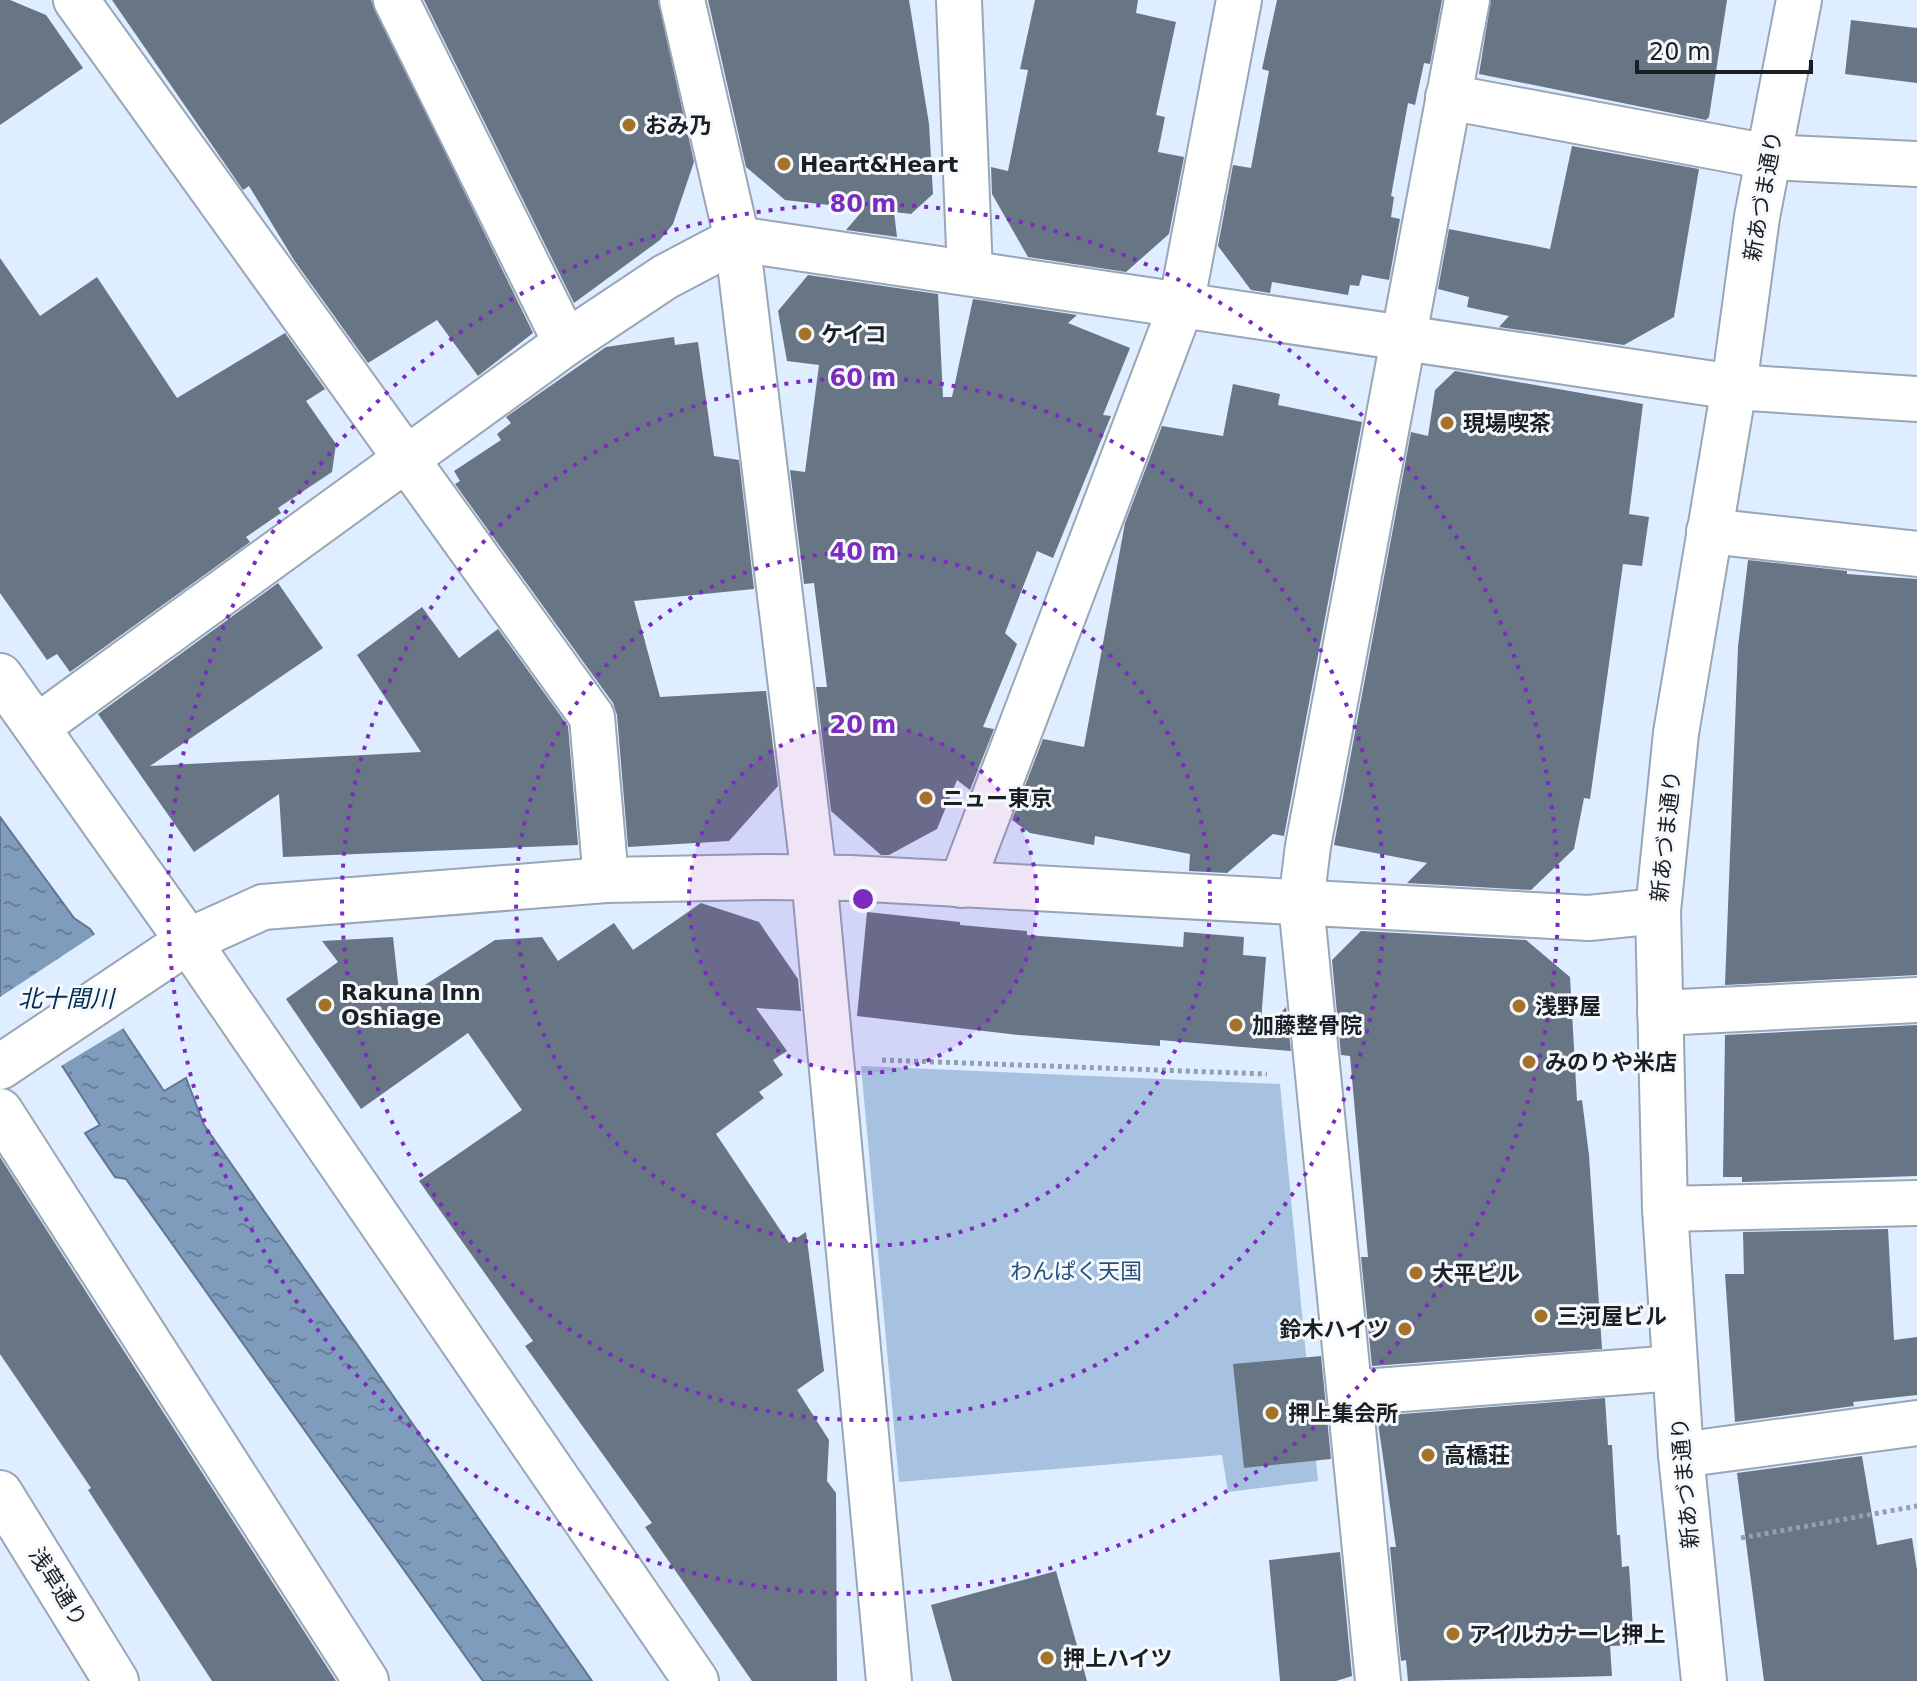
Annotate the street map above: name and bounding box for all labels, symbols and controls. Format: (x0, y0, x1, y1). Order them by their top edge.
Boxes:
scale bar (1637, 24, 1811, 74)
text: 20 m (1649, 38, 1711, 66)
place label: おみ乃 (645, 113, 711, 138)
marker: おみ乃 (620, 116, 638, 134)
street label: 新あづま通り (1739, 129, 1787, 263)
place label: Heart&Heart (800, 152, 959, 177)
marker: Heart&Heart (775, 155, 793, 173)
text: 80 m (830, 190, 896, 218)
place label: ケイコ (821, 322, 887, 347)
marker: ケイコ (796, 325, 814, 343)
text: 60 m (830, 364, 896, 392)
place label: 現場喫茶 (1463, 411, 1551, 436)
marker: 現場喫茶 (1438, 414, 1456, 432)
text: 40 m (830, 538, 896, 566)
text: 20 m (830, 711, 896, 739)
street label: 新あづま通り (1647, 769, 1685, 903)
place label: ニュー東京 (942, 786, 1052, 811)
marker: ニュー東京 (917, 789, 935, 807)
centre of rings (849, 885, 877, 913)
place label: Rakuna Inn Oshiage (341, 980, 481, 1030)
water label: 北十間川 (18, 985, 117, 1013)
place label: 浅野屋 (1535, 994, 1601, 1019)
marker: Rakuna Inn Oshiage (316, 996, 334, 1014)
marker: 浅野屋 (1510, 997, 1528, 1015)
place label: 加藤整骨院 (1252, 1013, 1362, 1038)
marker: 加藤整骨院 (1227, 1016, 1245, 1034)
place label: みのりや米店 (1545, 1050, 1677, 1075)
marker: みのりや米店 (1520, 1053, 1538, 1071)
park label: わんぱく天国 (1010, 1259, 1142, 1284)
place label: 大平ビル (1432, 1261, 1520, 1286)
marker: 大平ビル (1407, 1264, 1425, 1282)
place label: 三河屋ビル (1557, 1304, 1667, 1329)
marker: 三河屋ビル (1532, 1307, 1550, 1325)
place label: 鈴木ハイツ (1279, 1317, 1389, 1342)
marker: 鈴木ハイツ (1396, 1320, 1414, 1338)
place label: 押上集会所 (1288, 1401, 1398, 1426)
marker: 押上集会所 (1263, 1404, 1281, 1422)
street label: 新あづま通り (1667, 1416, 1703, 1550)
place label: 高橋荘 (1444, 1443, 1510, 1468)
marker: 高橋荘 (1419, 1446, 1437, 1464)
street label: 浅草通り (24, 1543, 92, 1631)
place label: アイルカナーレ押上 (1469, 1622, 1665, 1647)
marker: アイルカナーレ押上 (1444, 1625, 1462, 1643)
place label: 押上ハイツ (1063, 1646, 1173, 1671)
marker: 押上ハイツ (1038, 1649, 1056, 1667)

